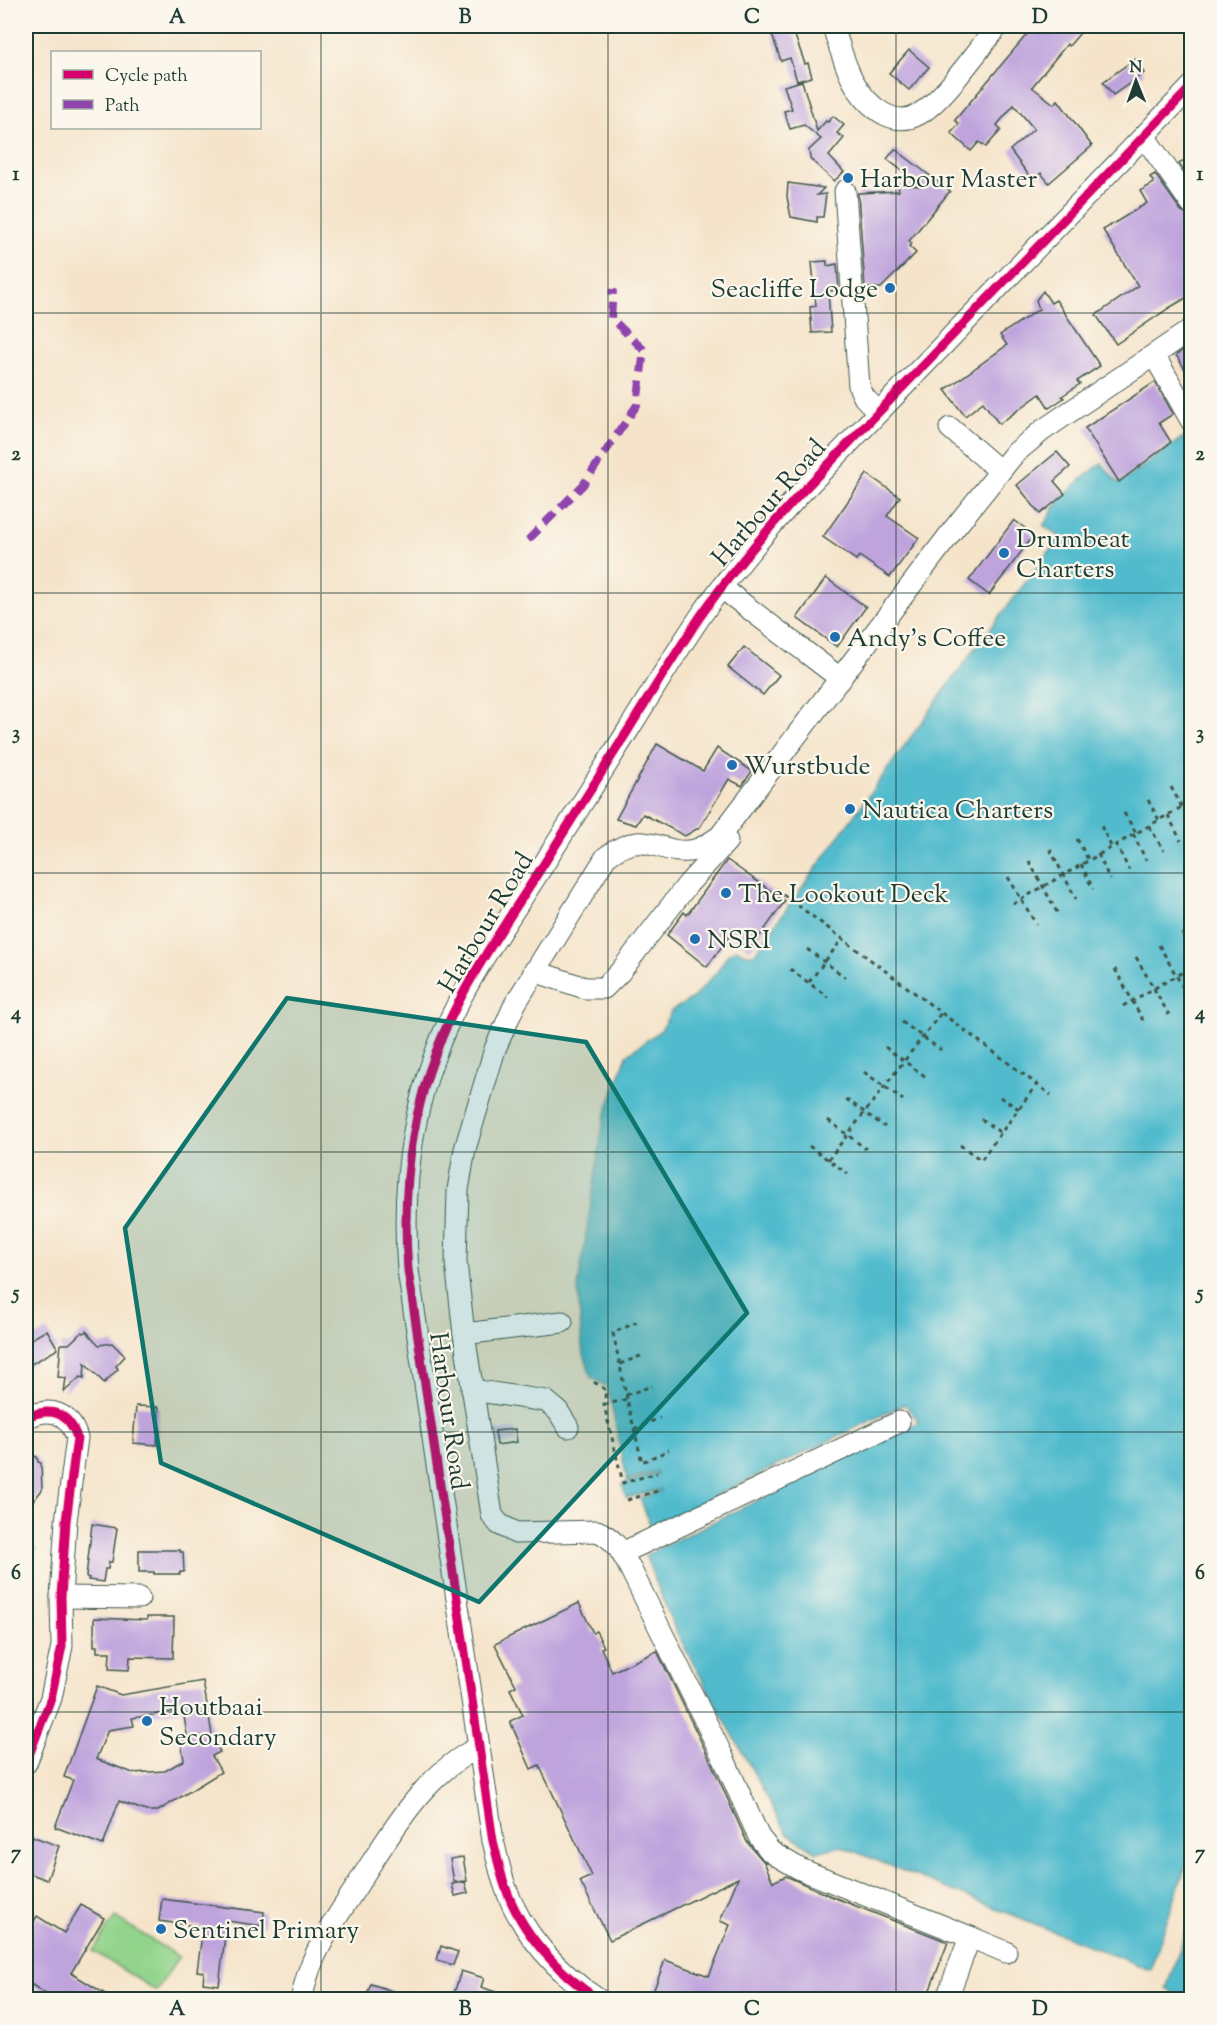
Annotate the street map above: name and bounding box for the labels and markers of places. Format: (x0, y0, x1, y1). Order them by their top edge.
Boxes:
place label: Harbour Master (860, 162, 1037, 199)
marker: Harbour Master (841, 171, 855, 185)
place label: Seacliffe Lodge (711, 272, 878, 309)
marker: Seacliffe Lodge (883, 281, 897, 295)
place label: Drumbeat Charters (1016, 522, 1130, 589)
marker: Drumbeat Charters (997, 546, 1011, 560)
place label: Andy's Coffee (847, 621, 1006, 658)
marker: Andy's Coffee (828, 630, 842, 644)
place label: Wurstbude (744, 749, 871, 786)
marker: Wurstbude (725, 758, 739, 772)
place label: Nautica Charters (862, 793, 1053, 830)
marker: Nautica Charters (843, 802, 857, 816)
place label: The Lookout Deck (738, 877, 949, 914)
marker: The Lookout Deck (719, 886, 733, 900)
place label: NSRI (707, 923, 771, 960)
marker: NSRI (688, 932, 702, 946)
place label: Houtbaai Secondary (159, 1690, 277, 1757)
marker: Houtbaai Secondary (140, 1714, 154, 1728)
place label: Sentinel Primary (173, 1913, 359, 1950)
marker: Sentinel Primary (154, 1922, 168, 1936)

